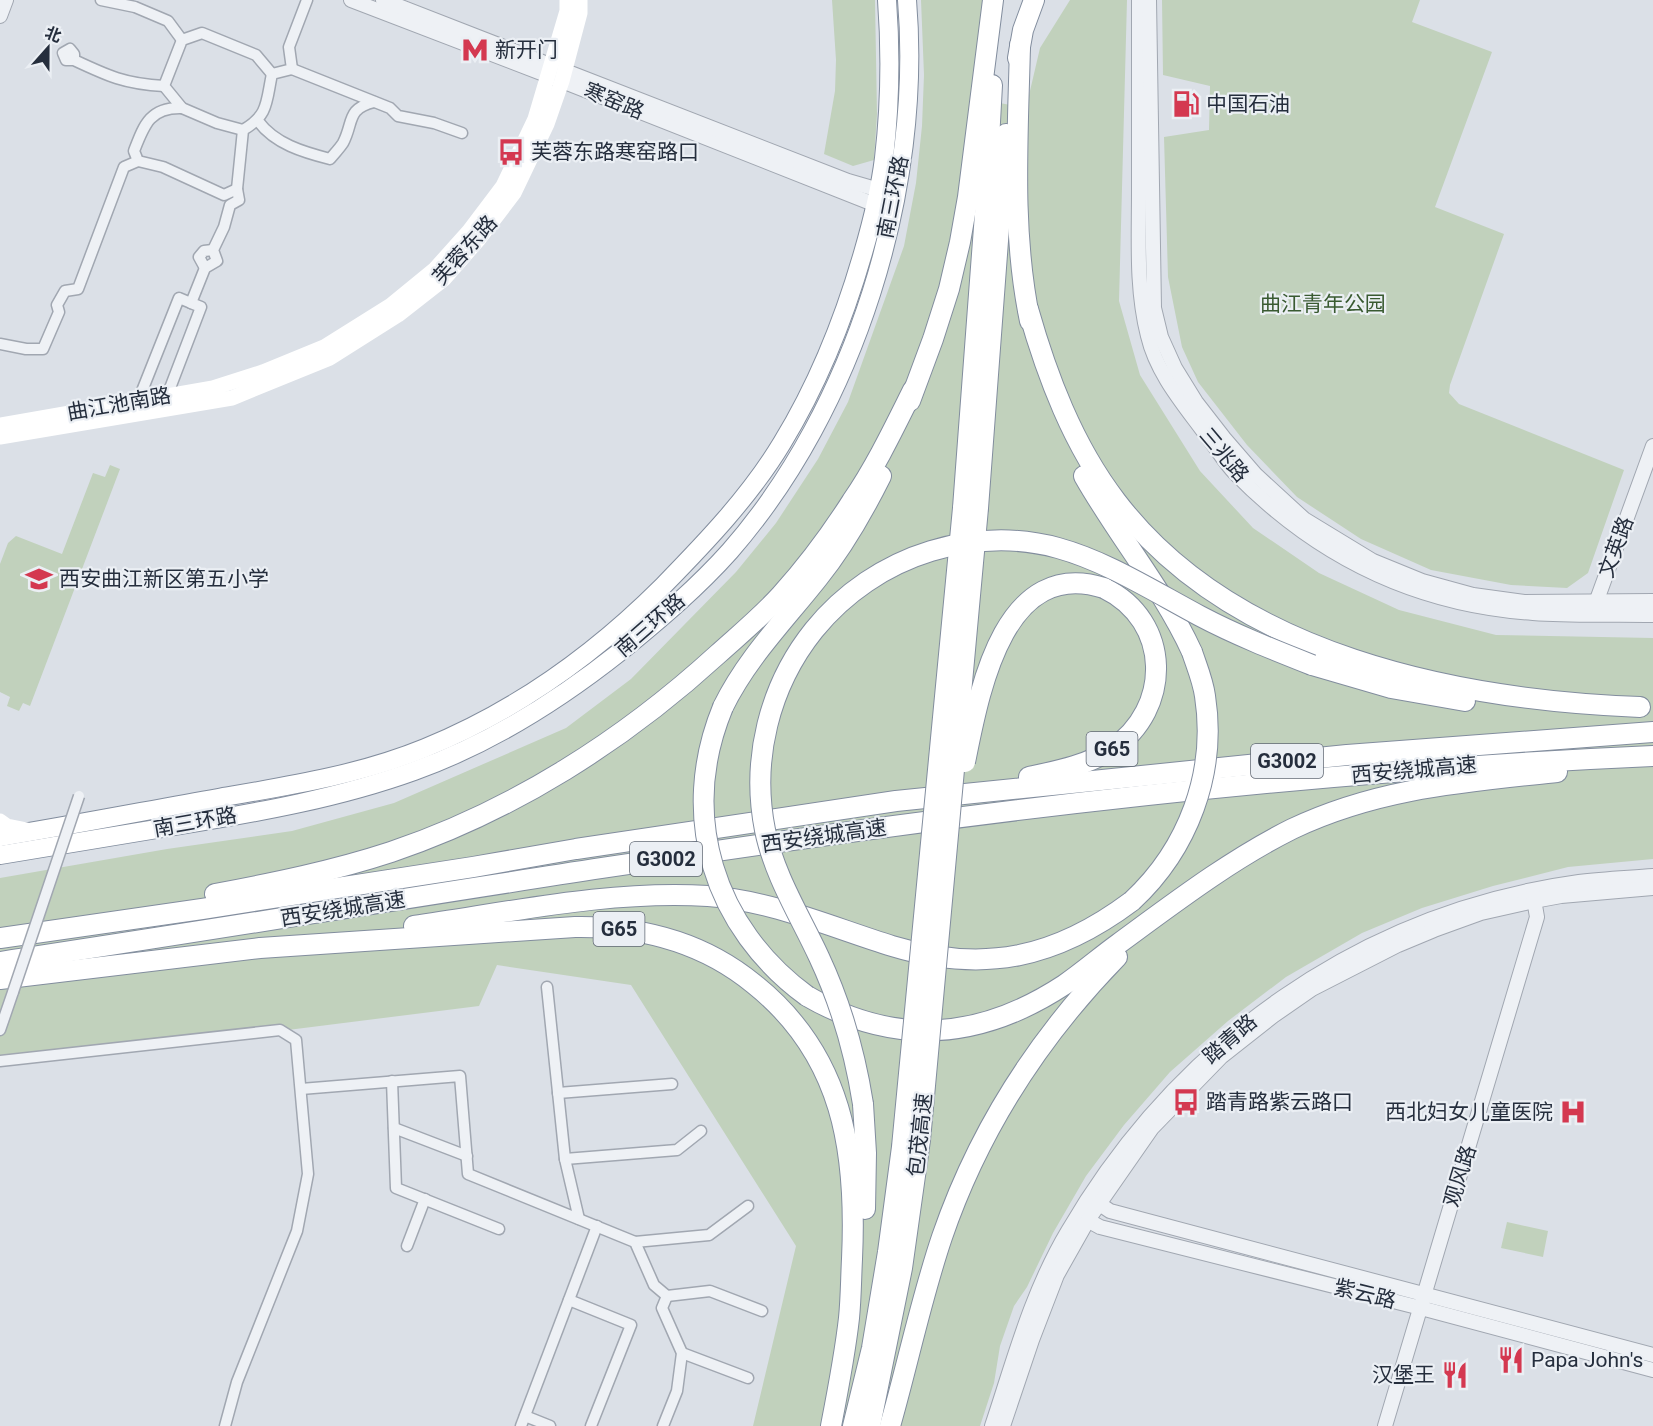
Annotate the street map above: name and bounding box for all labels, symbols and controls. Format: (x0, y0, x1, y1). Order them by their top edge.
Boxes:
north arrow (18, 18, 78, 78)
text: 北 (42, 23, 64, 46)
metro station icon: 新开门 (460, 35, 490, 65)
place label: 新开门 (495, 38, 558, 62)
street label: 寒窑路 (580, 78, 648, 124)
fuel station icon: 中国石油 (1171, 89, 1201, 119)
place label: 中国石油 (1206, 92, 1290, 116)
bus stop icon: 芙蓉东路寒窑路口 (496, 137, 526, 167)
place label: 芙蓉东路寒窑路口 (531, 140, 699, 164)
street label: 南三环路 (873, 153, 913, 241)
street label: 芙蓉东路 (428, 211, 502, 289)
park label: 曲江青年公园 (1260, 292, 1386, 316)
street label: 曲江池南路 (65, 383, 173, 425)
street label: 三兆路 (1195, 423, 1253, 487)
street label: 文英路 (1594, 513, 1638, 581)
school or university icon: 西安曲江新区第五小学 (24, 564, 54, 594)
place label: 西安曲江新区第五小学 (59, 567, 269, 591)
street label: 南三环路 (610, 588, 690, 662)
road number: G65 (1086, 732, 1138, 766)
road number: G3002 (1251, 744, 1323, 778)
street label: 西安绕城高速 (1350, 753, 1478, 787)
street label: 南三环路 (152, 803, 238, 841)
street label: 西安绕城高速 (760, 815, 888, 857)
road number: G3002 (630, 842, 702, 876)
street label: 西安绕城高速 (279, 887, 407, 931)
road number: G65 (594, 912, 644, 946)
street label: 踏青路 (1198, 1009, 1262, 1069)
bus stop icon: 踏青路紫云路口 (1171, 1087, 1201, 1117)
place label: 踏青路紫云路口 (1206, 1090, 1353, 1114)
street label: 包茂高速 (904, 1092, 936, 1178)
hospital icon: 西北妇女儿童医院 (1558, 1097, 1588, 1127)
place label: 西北妇女儿童医院 (1385, 1100, 1553, 1124)
street label: 观风路 (1439, 1142, 1481, 1210)
street label: 紫云路 (1332, 1275, 1398, 1313)
restaurant icon: Papa John's (1496, 1345, 1526, 1375)
place label: Papa John's (1531, 1348, 1643, 1372)
restaurant icon: 汉堡王 (1440, 1360, 1470, 1390)
place label: 汉堡王 (1372, 1363, 1435, 1387)

